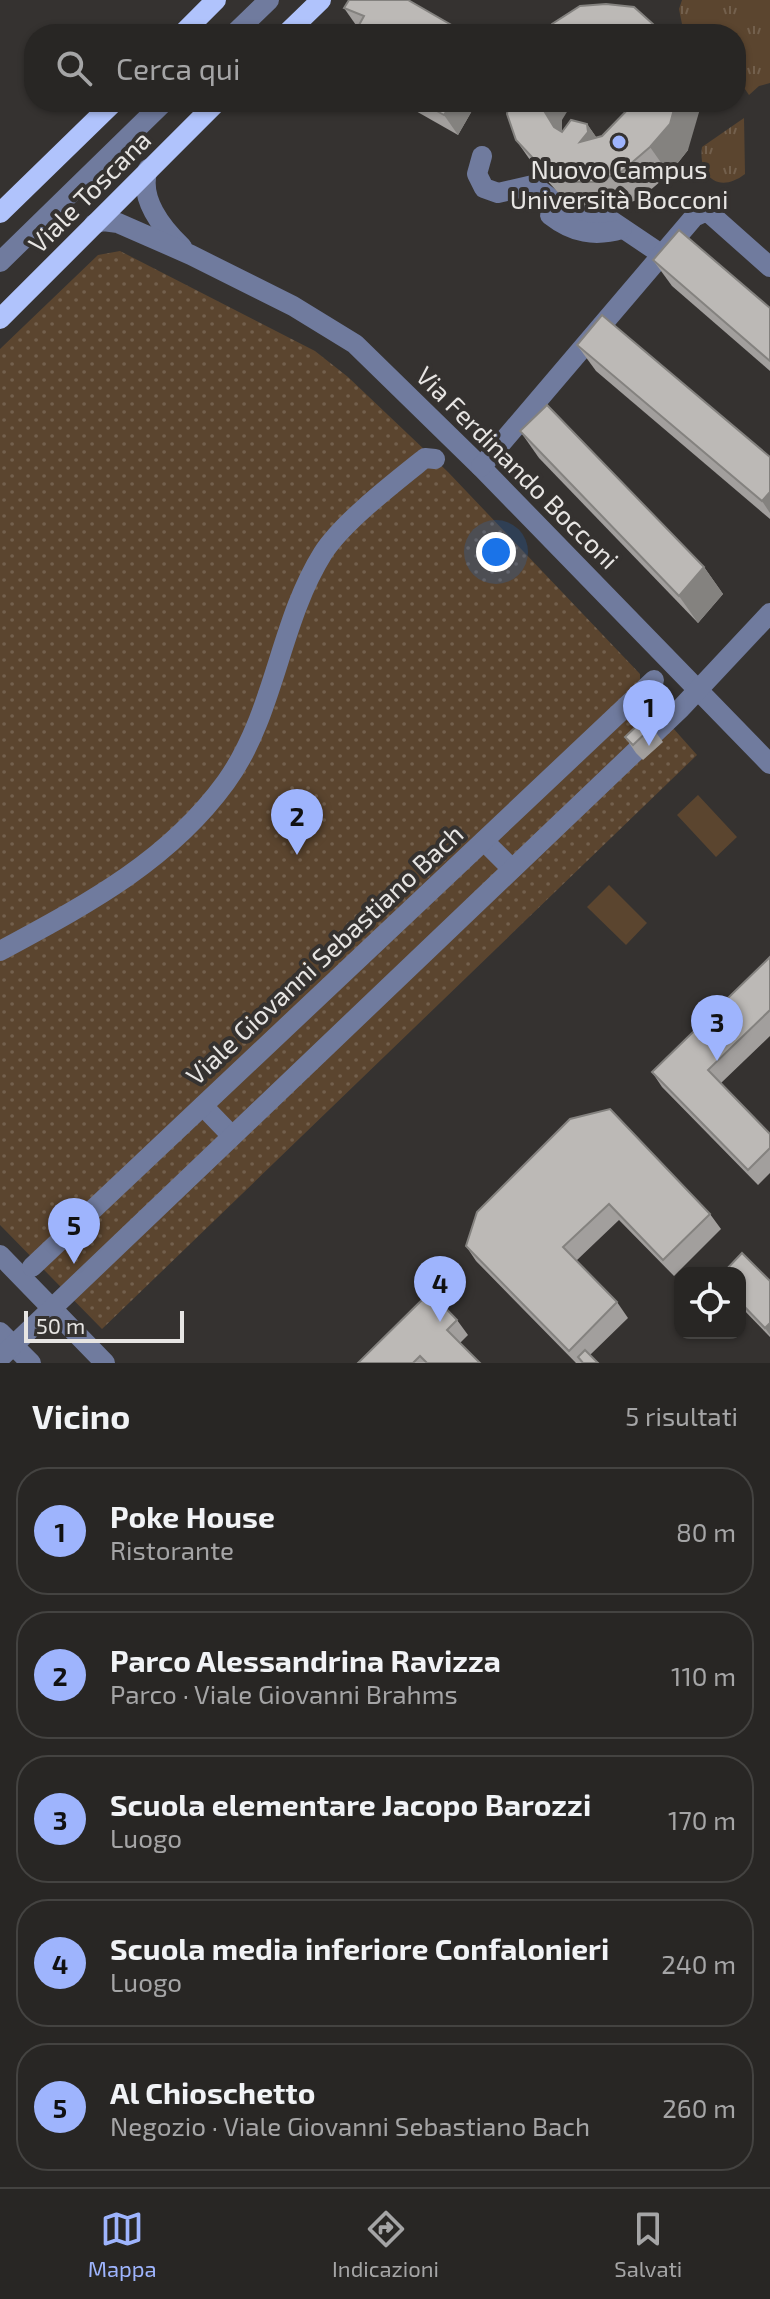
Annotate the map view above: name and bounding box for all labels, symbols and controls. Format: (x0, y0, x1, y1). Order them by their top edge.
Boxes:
search box (24, 24, 746, 112)
icon: search (52, 46, 96, 90)
text: Cerca qui (116, 50, 240, 86)
street label: Viale Toscana (21, 123, 156, 258)
marker: Nuovo Campus Università Bocconi (610, 133, 628, 151)
place label: Nuovo Campus Università Bocconi (510, 153, 728, 214)
street label: Via Ferdinando Bocconi (410, 359, 626, 575)
your location (476, 532, 516, 572)
pin: 1 (623, 680, 675, 746)
pin: 2 (271, 789, 323, 855)
street label: Viale Giovanni Sebastiano Bach (179, 817, 469, 1090)
pin: 3 (691, 995, 743, 1061)
pin: 5 (48, 1198, 100, 1264)
pin: 4 (414, 1256, 466, 1322)
map controls (674, 1267, 746, 1339)
button: locate (674, 1267, 746, 1339)
scale bar (24, 1307, 184, 1343)
text: 50 m (36, 1312, 85, 1338)
text: Vicino (32, 1395, 130, 1436)
text: 5 risultati (625, 1400, 738, 1431)
text: Poke House (110, 1498, 275, 1534)
text: 1 (54, 1516, 66, 1547)
text: 80 m (676, 1516, 736, 1547)
text: Ristorante (110, 1534, 234, 1565)
text: Parco Alessandrina Ravizza (110, 1642, 501, 1678)
text: 2 (52, 1660, 68, 1691)
text: 110 m (671, 1660, 736, 1691)
text: Parco · Viale Giovanni Brahms (110, 1678, 458, 1709)
text: Scuola elementare Jacopo Barozzi (110, 1786, 591, 1822)
text: 3 (53, 1804, 67, 1835)
text: 170 m (668, 1804, 736, 1835)
text: Luogo (110, 1822, 182, 1853)
text: Scuola media inferiore Confalonieri (110, 1930, 609, 1966)
text: 4 (52, 1948, 68, 1979)
text: 240 m (661, 1948, 736, 1979)
text: Luogo (110, 1966, 182, 1997)
text: Al Chioschetto (110, 2074, 315, 2110)
text: 5 (53, 2092, 67, 2123)
text: 260 m (662, 2092, 736, 2123)
text: Negozio · Viale Giovanni Sebastiano Bach (110, 2110, 590, 2141)
tab: Mappa (88, 2207, 157, 2281)
tab: Indicazioni (332, 2207, 439, 2281)
tab: Salvati (614, 2207, 682, 2281)

